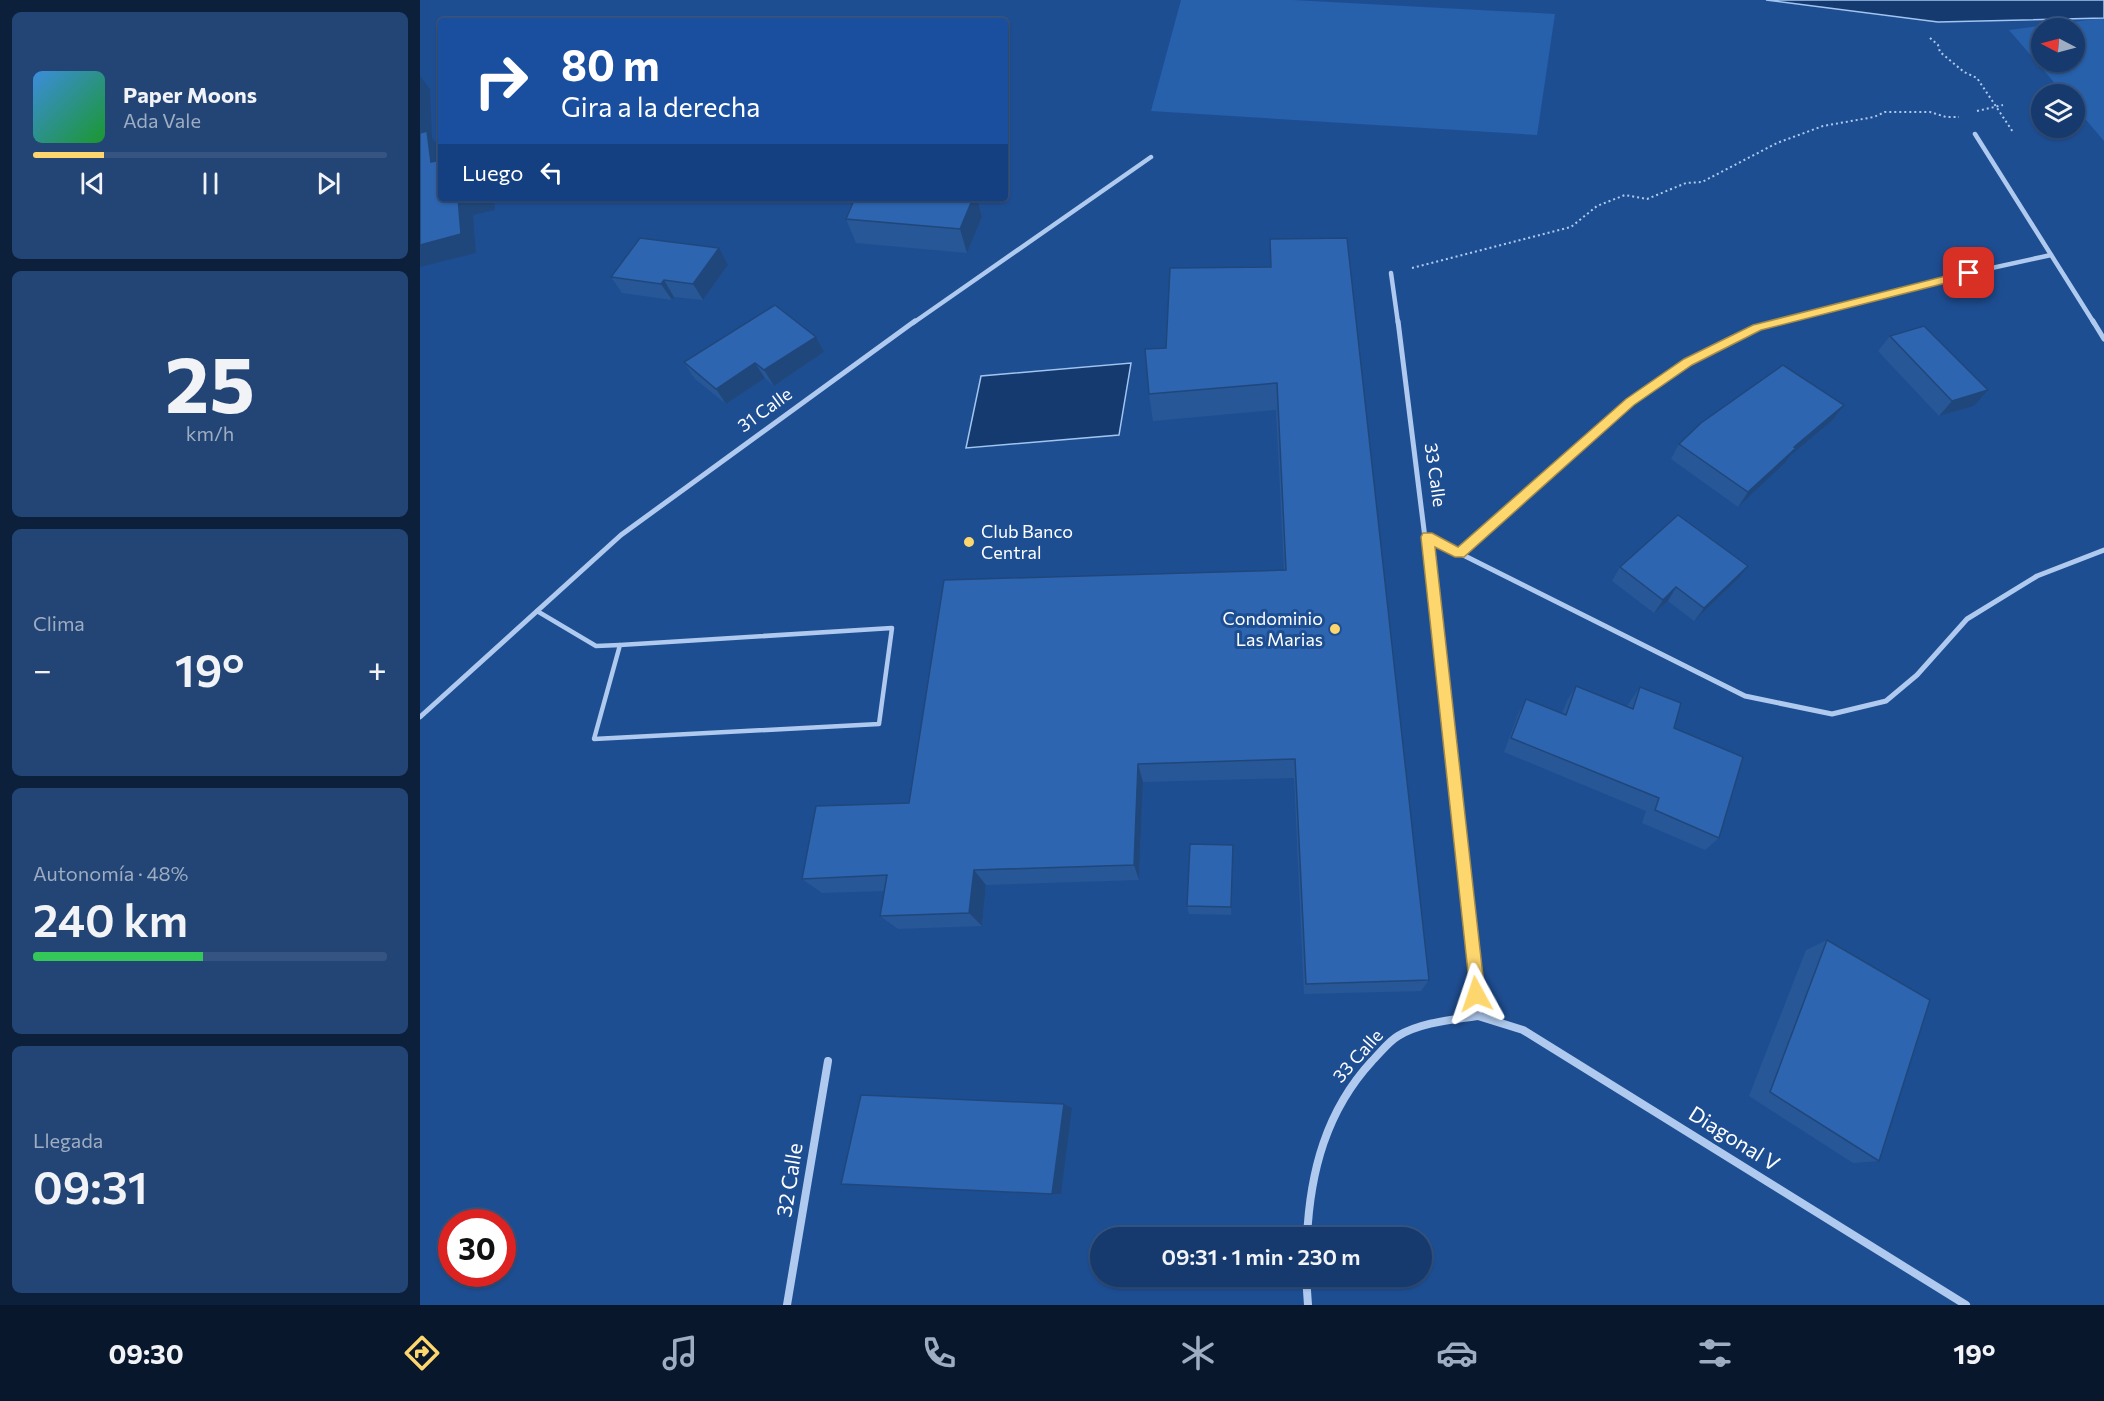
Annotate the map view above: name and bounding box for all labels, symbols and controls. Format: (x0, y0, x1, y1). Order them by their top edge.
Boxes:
north arrow (2031, 18, 2085, 72)
map controls (2031, 18, 2085, 138)
text: 80 m (561, 38, 660, 90)
icon: right (462, 42, 540, 120)
text: Paper Moons (123, 81, 257, 108)
button: layers (2031, 84, 2085, 138)
text: Gira a la derecha (561, 90, 760, 123)
text: Ada Vale (123, 108, 201, 132)
icon: left (535, 156, 568, 189)
text: Luego (462, 159, 523, 186)
icon: previous (76, 167, 109, 200)
icon: pause (194, 167, 227, 200)
icon: next (312, 167, 345, 200)
pin (1943, 247, 1994, 298)
icon: arrive (1952, 256, 1985, 289)
text: 25 (165, 334, 255, 429)
street label: 31 Calle (733, 382, 796, 436)
text: km/h (186, 421, 234, 445)
street label: 33 Calle (1421, 441, 1451, 508)
place label: Club Banco Central (981, 520, 1073, 563)
marker: Club Banco Central (962, 535, 976, 549)
place label: Condominio Las Marias (1222, 607, 1323, 650)
text: Clima (33, 611, 85, 635)
marker: Condominio Las Marias (1328, 622, 1342, 636)
text: 19° (175, 641, 244, 696)
text: − (33, 648, 52, 689)
text: + (368, 648, 387, 689)
text: Autonomía · 48% (33, 861, 188, 885)
text: 240 km (33, 891, 188, 946)
position arrow (1444, 962, 1508, 1026)
street label: 33 Calle (1328, 1024, 1387, 1087)
street label: Diagonal V (1685, 1100, 1785, 1175)
text: Llegada (33, 1128, 103, 1152)
street label: 32 Calle (770, 1141, 807, 1219)
text: 09:31 (33, 1158, 148, 1213)
speed limit sign: 30 (438, 1209, 516, 1287)
text: 09:31 · 1 min · 230 m (1161, 1243, 1361, 1270)
icon: directions (401, 1332, 443, 1374)
icon: music (659, 1332, 701, 1374)
icon: phone (918, 1332, 960, 1374)
icon: climate (1177, 1332, 1219, 1374)
icon: car (1436, 1332, 1478, 1374)
icon: filters (1694, 1332, 1736, 1374)
text: 09:30 (108, 1337, 184, 1370)
text: 19° (1953, 1337, 1996, 1370)

